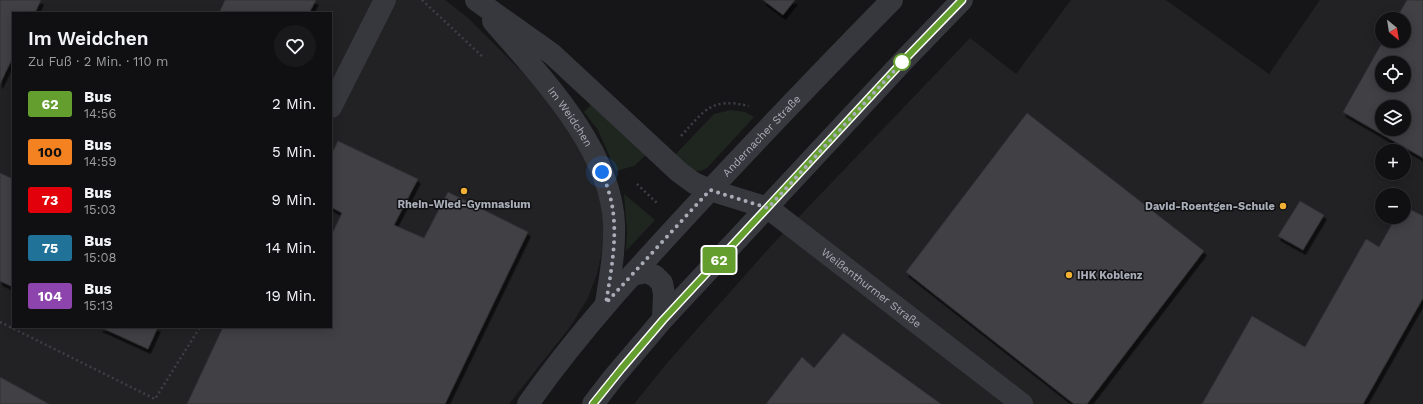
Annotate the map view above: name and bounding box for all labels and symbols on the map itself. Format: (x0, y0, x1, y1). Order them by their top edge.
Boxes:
north arrow (1375, 12, 1411, 48)
unlabelled marker (893, 53, 911, 71)
street label: Im Weidchen (545, 84, 595, 149)
street label: Andernacher Straße (720, 92, 803, 179)
your location (592, 162, 612, 182)
marker: Rhein-Wied-Gymnasium (459, 186, 469, 196)
place label: Rhein-Wied-Gymnasium (397, 198, 531, 211)
place label: David-Roentgen-Schule (1145, 200, 1275, 213)
marker: David-Roentgen-Schule (1278, 201, 1288, 211)
street label: Weißenthurmer Straße (819, 245, 924, 330)
line badge: 62 (701, 247, 737, 273)
place label: IHK Koblenz (1077, 269, 1143, 282)
marker: IHK Koblenz (1064, 270, 1074, 280)

